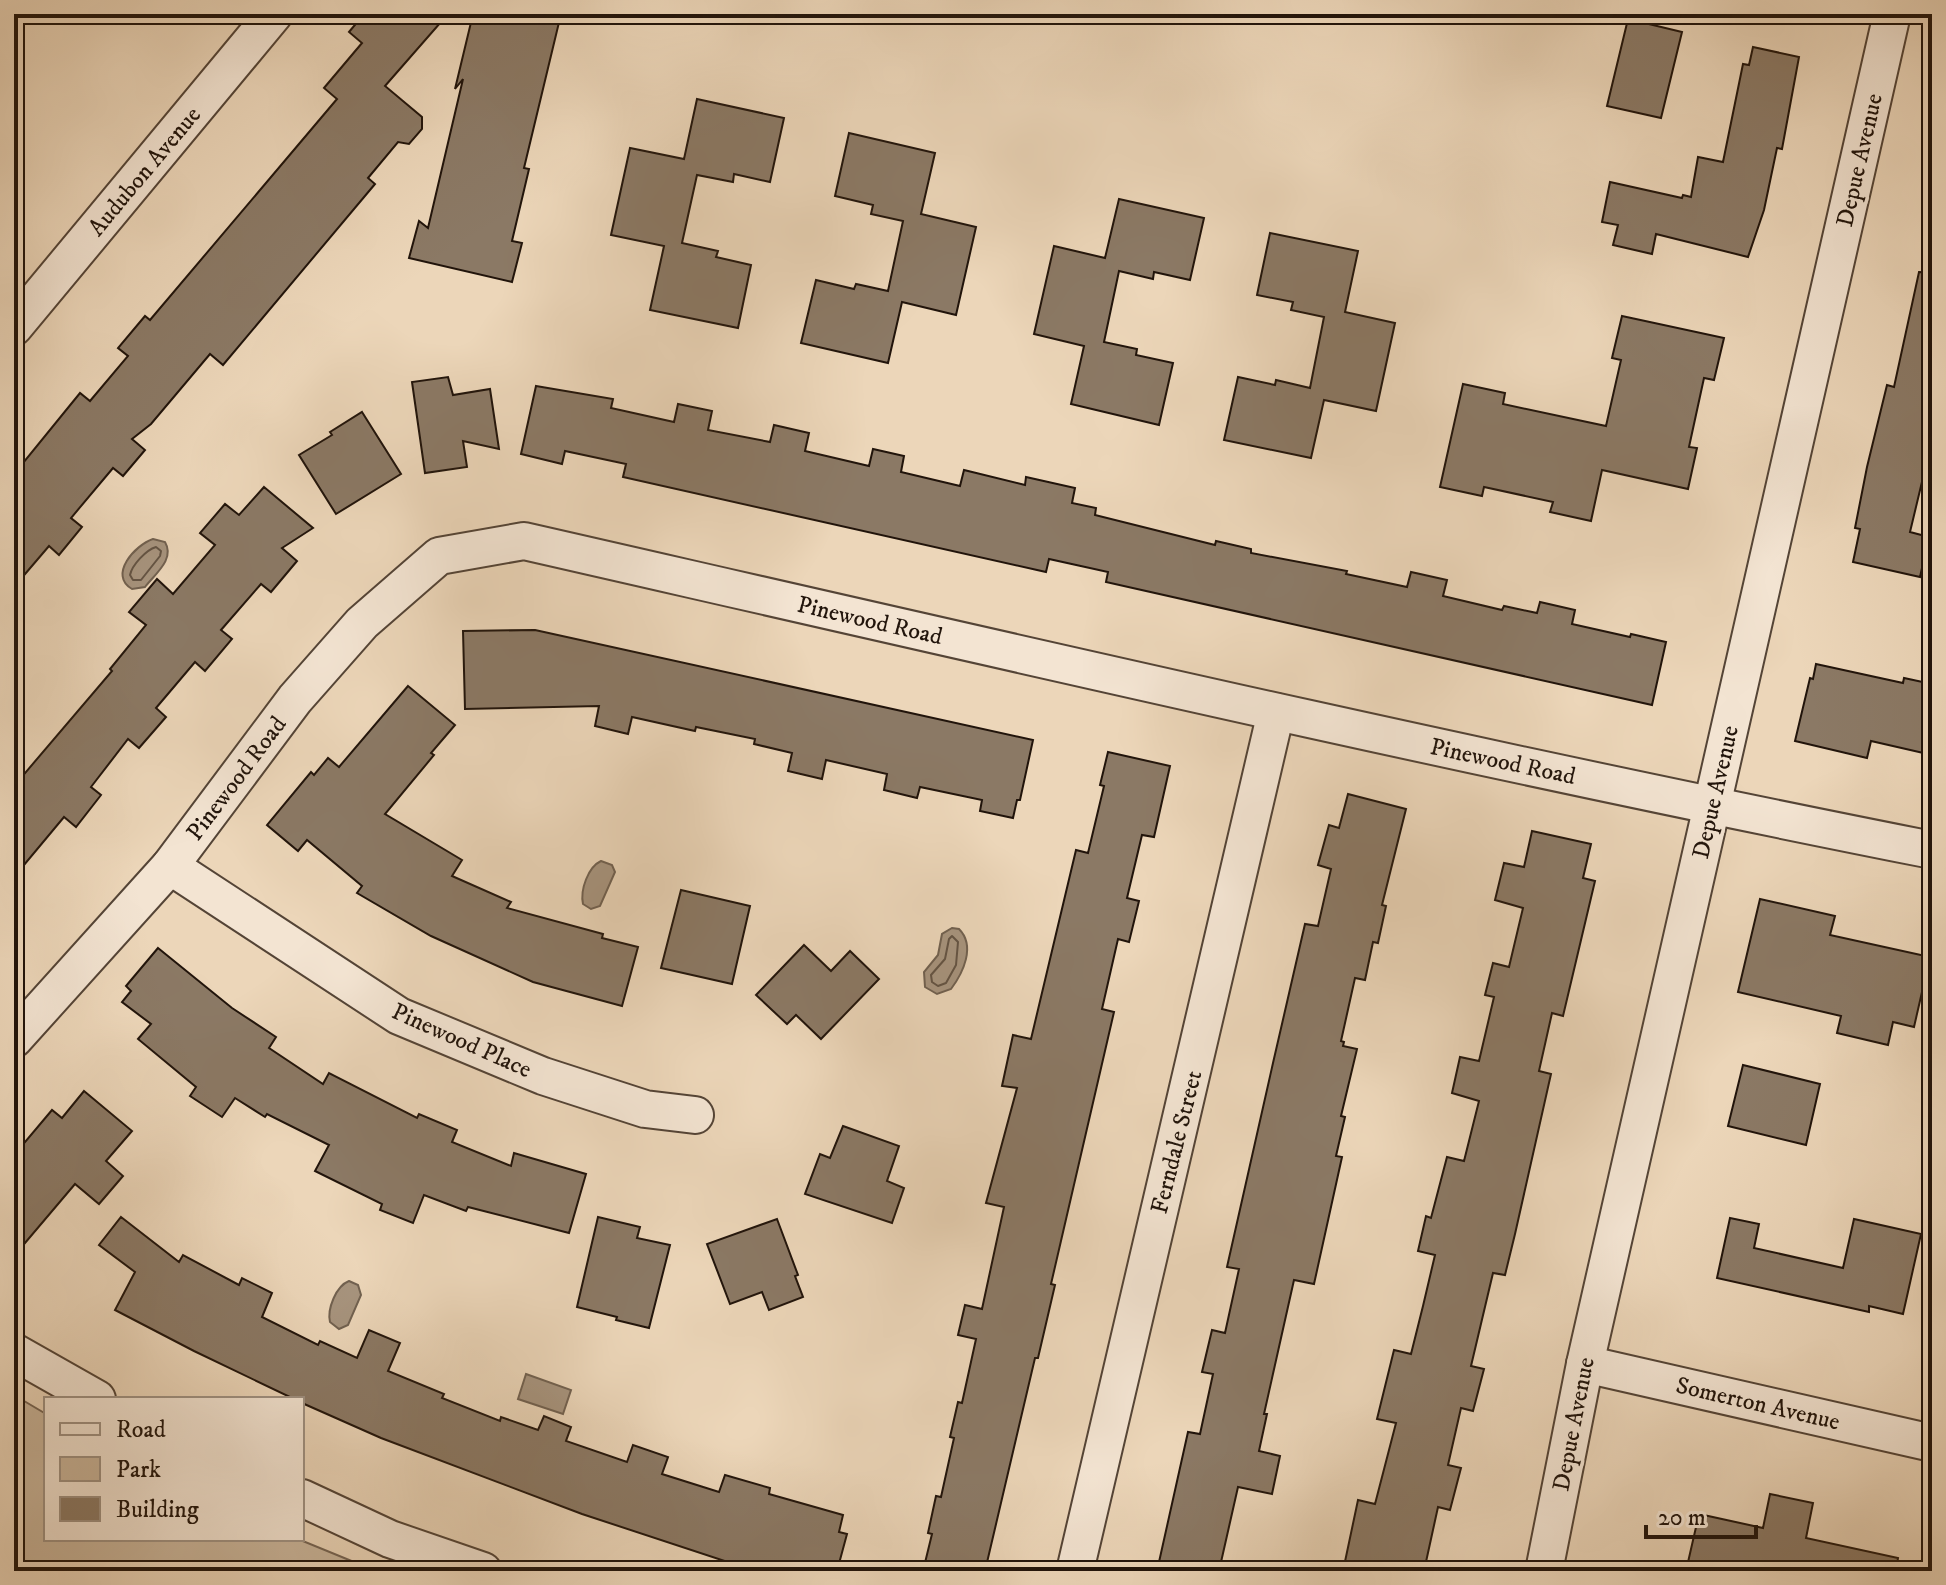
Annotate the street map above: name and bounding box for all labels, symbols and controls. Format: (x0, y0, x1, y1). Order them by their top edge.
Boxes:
street label: Depue Avenue (1830, 91, 1890, 230)
street label: Audubon Avenue (82, 101, 208, 243)
street label: Pinewood Road (794, 590, 945, 652)
street label: Pinewood Road (180, 710, 293, 847)
street label: Depue Avenue (1686, 723, 1746, 862)
street label: Pinewood Road (1427, 732, 1578, 792)
street label: Pinewood Place (387, 997, 536, 1085)
street label: Ferndale Street (1145, 1067, 1209, 1217)
street label: Depue Avenue (1546, 1355, 1602, 1494)
street label: Somerton Avenue (1673, 1371, 1843, 1437)
legend (44, 1397, 304, 1541)
text: Road (116, 1415, 166, 1445)
text: Park (116, 1455, 161, 1485)
scale bar (1646, 1489, 1756, 1539)
text: Building (116, 1495, 199, 1525)
text: 20 m (1658, 1503, 1706, 1533)

